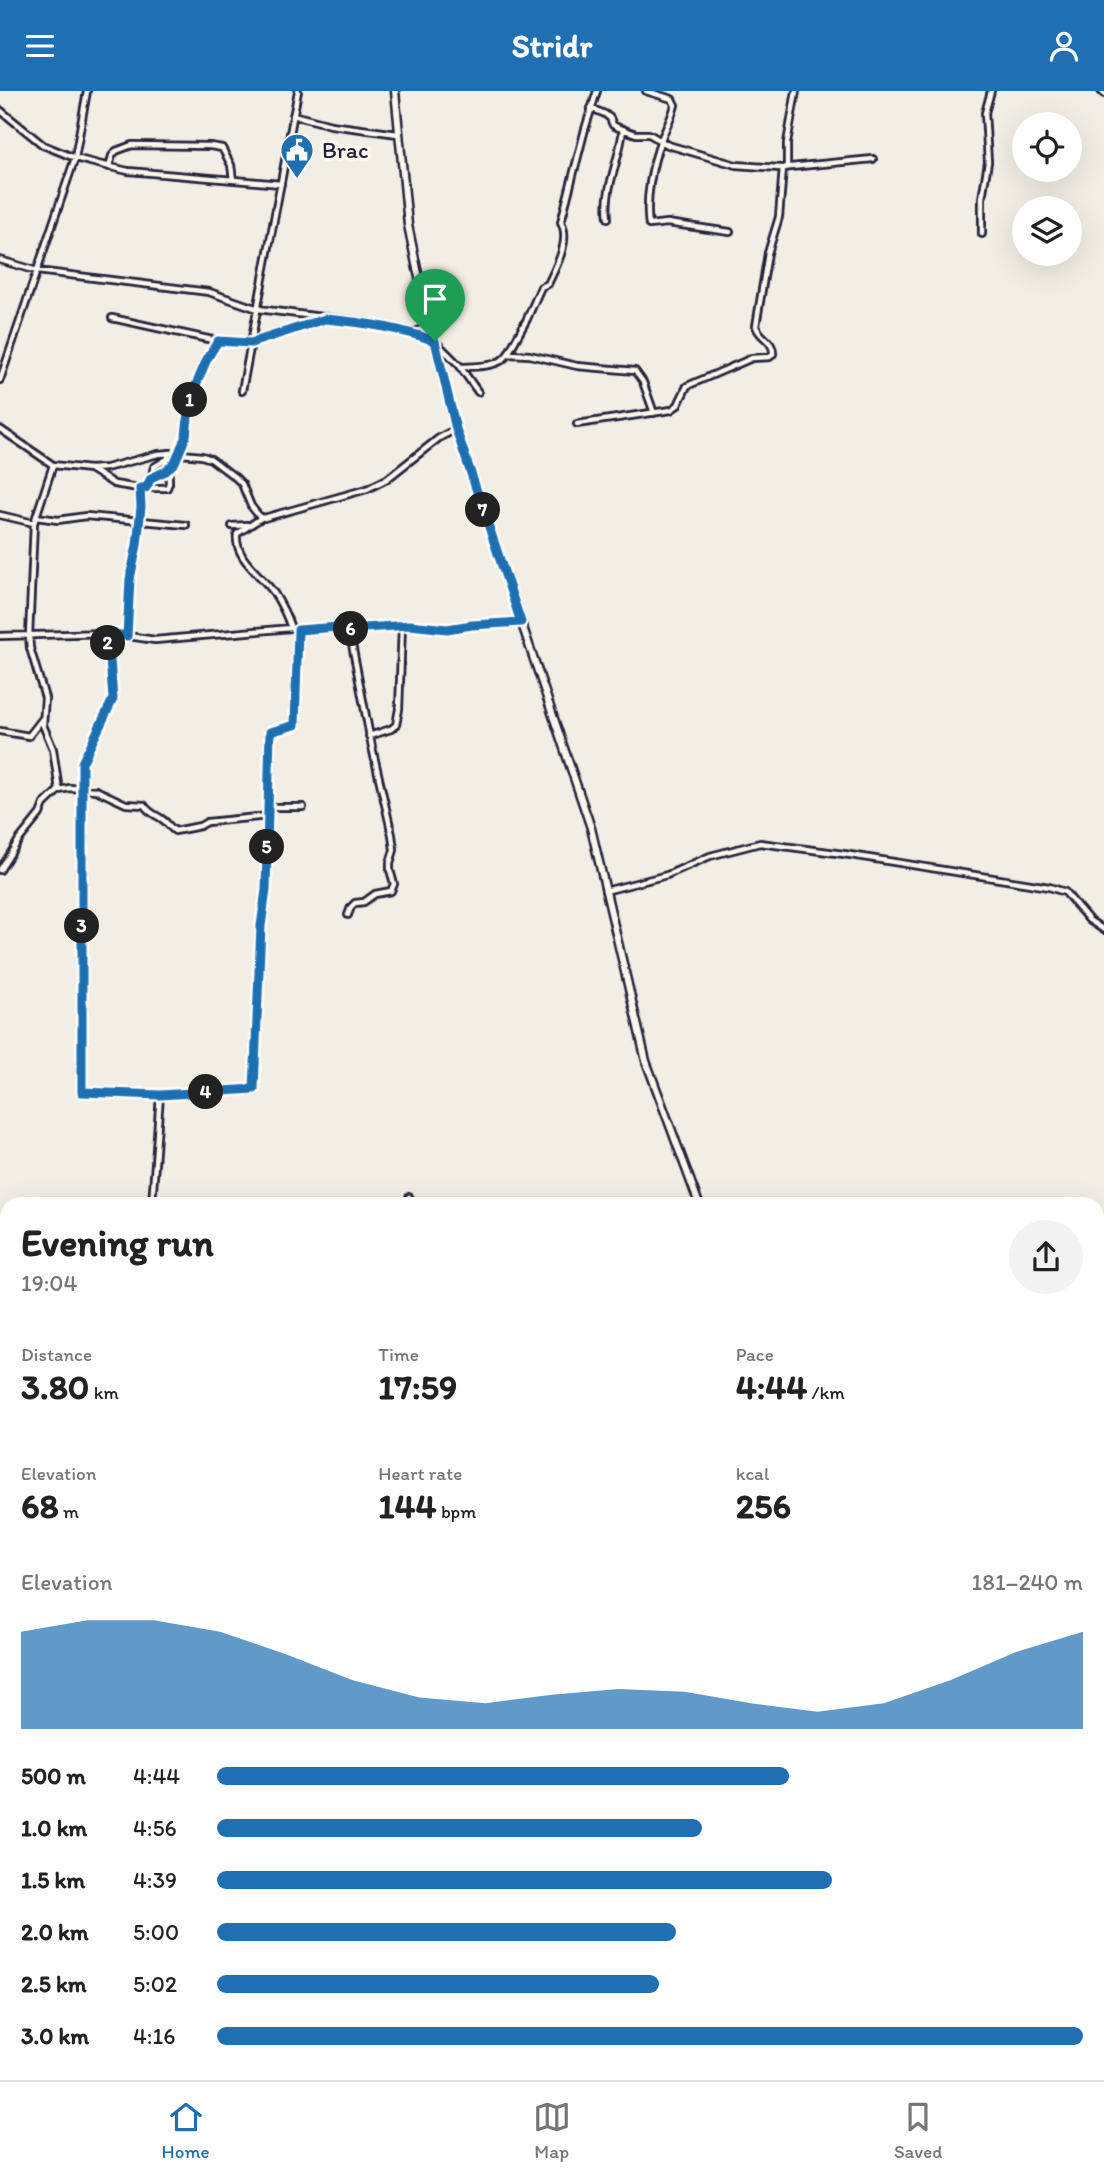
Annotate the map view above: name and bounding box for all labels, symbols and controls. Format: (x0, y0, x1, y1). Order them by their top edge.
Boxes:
icon: menu (21, 27, 59, 65)
text: Stridr (512, 27, 592, 65)
icon: person (1045, 27, 1083, 65)
map controls (1012, 112, 1082, 266)
button: locate (1012, 112, 1082, 182)
public building icon: Brac (278, 131, 316, 180)
place label: Brac (322, 136, 368, 164)
button: layers (1012, 196, 1082, 266)
pin (405, 269, 465, 341)
icon: arrive (416, 280, 454, 318)
pin: 1 (172, 383, 208, 417)
text: 1 (185, 388, 194, 411)
pin: 7 (466, 493, 500, 527)
text: 7 (478, 498, 487, 521)
pin: 6 (334, 611, 368, 647)
text: 6 (345, 617, 356, 640)
pin: 2 (90, 625, 126, 661)
text: 2 (103, 631, 113, 654)
pin: 5 (250, 829, 284, 865)
text: 5 (262, 835, 271, 858)
pin: 3 (64, 909, 100, 943)
text: 3 (76, 914, 87, 937)
pin: 4 (188, 1075, 224, 1109)
text: 4 (200, 1080, 211, 1103)
text: Evening run (21, 1220, 214, 1266)
button: share (1009, 1220, 1083, 1294)
text: 19:04 (21, 1269, 77, 1297)
text: Distance (21, 1343, 92, 1366)
text: Time (378, 1343, 419, 1366)
text: Pace (736, 1343, 774, 1366)
text: 3.80 (21, 1366, 89, 1408)
text: 17:59 (378, 1366, 457, 1408)
text: 4:44 (736, 1366, 807, 1408)
text: km (89, 1381, 119, 1404)
text: /km (807, 1381, 845, 1404)
text: Elevation (21, 1462, 97, 1485)
text: Heart rate (378, 1462, 462, 1485)
text: kcal (736, 1462, 769, 1485)
text: 68 (21, 1485, 59, 1527)
text: 144 (378, 1485, 437, 1527)
text: 256 (736, 1485, 791, 1527)
text: m (59, 1500, 79, 1523)
text: bpm (437, 1500, 476, 1523)
text: Elevation (21, 1568, 112, 1596)
text: 181–240 m (972, 1568, 1083, 1596)
text: 500 m (21, 1762, 86, 1790)
text: 4:44 (133, 1762, 180, 1790)
text: 1.0 km (21, 1814, 87, 1842)
text: 4:56 (133, 1814, 177, 1842)
text: 1.5 km (21, 1866, 85, 1894)
text: 4:39 (133, 1866, 177, 1894)
text: 2.0 km (21, 1918, 89, 1946)
text: 5:00 (133, 1918, 179, 1946)
text: 2.5 km (21, 1970, 86, 1998)
text: 5:02 (133, 1970, 177, 1998)
text: 3.0 km (21, 2022, 89, 2050)
text: 4:16 (133, 2022, 175, 2050)
tab: Home (162, 2098, 209, 2163)
tab: Map (533, 2098, 571, 2163)
tab: Saved (894, 2098, 942, 2163)

